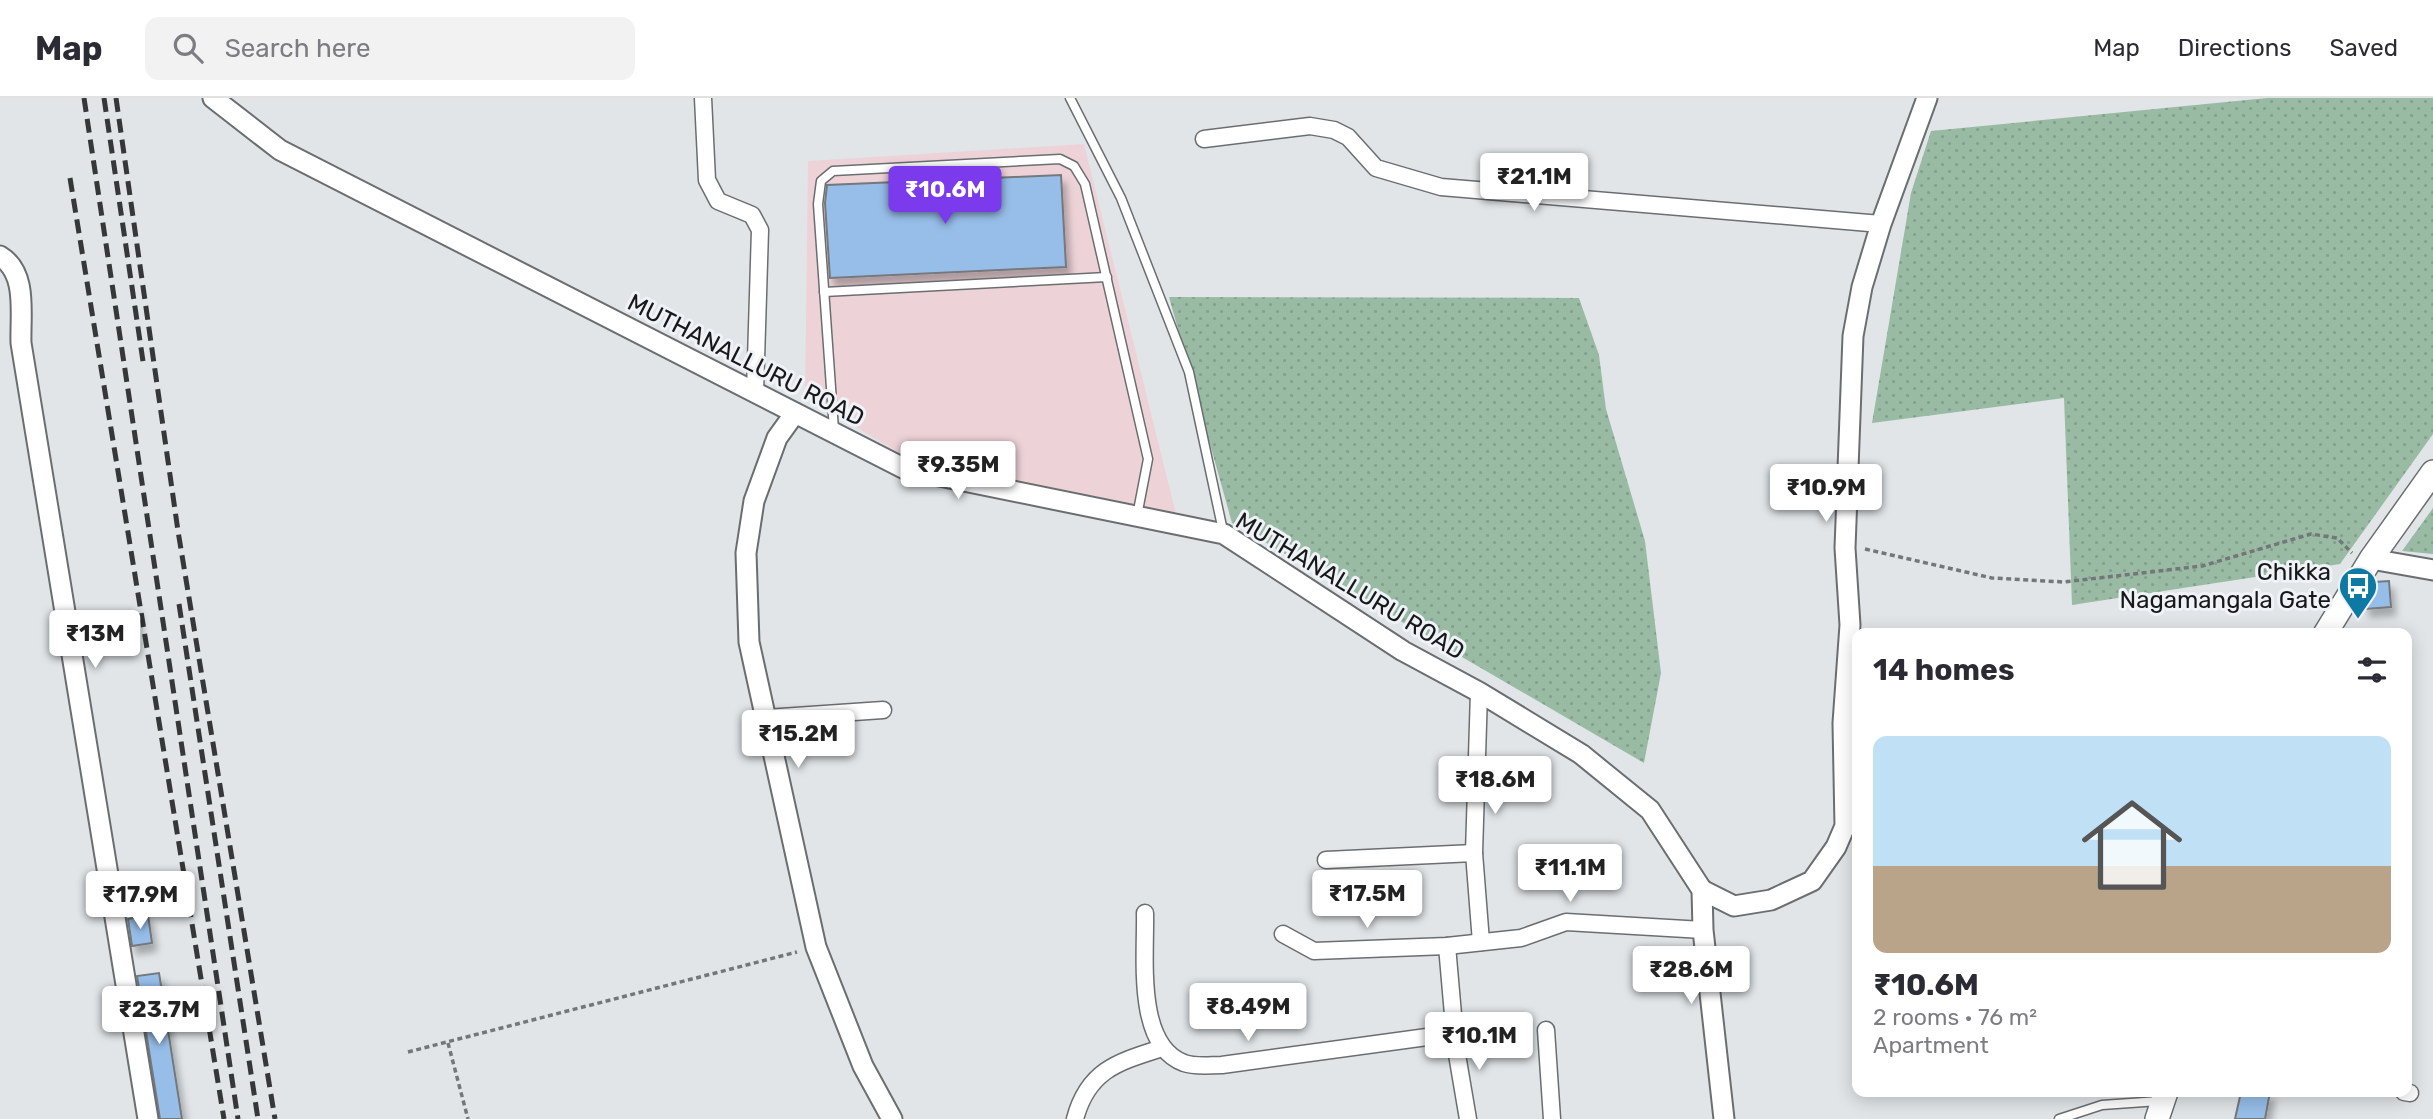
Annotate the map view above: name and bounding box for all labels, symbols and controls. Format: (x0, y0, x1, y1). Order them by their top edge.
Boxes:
search box (145, 17, 635, 80)
text: Map (35, 29, 103, 68)
icon: search (169, 29, 207, 67)
text: Search here (225, 33, 370, 64)
text: Map (2093, 34, 2140, 62)
text: Directions (2178, 34, 2291, 62)
text: Saved (2329, 34, 2398, 62)
pin: ₹21.1M (1477, 153, 1591, 213)
text: ₹21.1M (1496, 162, 1572, 190)
pin: ₹10.6M (888, 166, 1002, 226)
text: ₹10.6M (904, 175, 986, 203)
street label: MUTHANALLURU ROAD (623, 288, 869, 432)
pin: ₹9.35M (901, 442, 1015, 501)
text: ₹9.35M (917, 450, 999, 478)
pin: ₹10.9M (1769, 464, 1883, 524)
text: ₹10.9M (1786, 473, 1866, 501)
street label: MUTHANALLURU ROAD (1231, 507, 1469, 665)
place label: Chikka Nagamangala Gate (2120, 558, 2331, 614)
bus stop icon: Chikka Nagamangala Gate (2337, 565, 2379, 620)
pin: ₹13M (54, 610, 136, 670)
text: ₹13M (65, 619, 125, 647)
icon: filters (2353, 651, 2391, 689)
text: 14 homes (1873, 652, 2015, 688)
pin: ₹15.2M (741, 710, 855, 770)
text: ₹15.2M (758, 719, 838, 747)
pin: ₹18.6M (1438, 756, 1552, 816)
text: ₹18.6M (1454, 765, 1536, 793)
icon: home (2069, 782, 2195, 908)
pin: ₹11.1M (1513, 844, 1627, 904)
text: ₹11.1M (1534, 853, 1606, 881)
pin: ₹17.5M (1310, 870, 1424, 930)
pin: ₹17.9M (83, 872, 197, 931)
text: ₹17.5M (1328, 879, 1406, 907)
text: ₹17.9M (102, 880, 178, 908)
pin: ₹28.6M (1634, 946, 1748, 1006)
text: ₹28.6M (1649, 955, 1733, 983)
text: ₹10.6M (1873, 967, 1979, 1003)
pin: ₹8.49M (1191, 984, 1305, 1043)
pin: ₹23.7M (102, 986, 216, 1046)
text: ₹8.49M (1205, 992, 1291, 1020)
text: ₹23.7M (118, 995, 200, 1023)
text: 2 rooms · 76 m² (1873, 1003, 2037, 1031)
pin: ₹10.1M (1422, 1012, 1536, 1072)
text: ₹10.1M (1441, 1021, 1517, 1049)
text: Apartment (1873, 1031, 1989, 1059)

